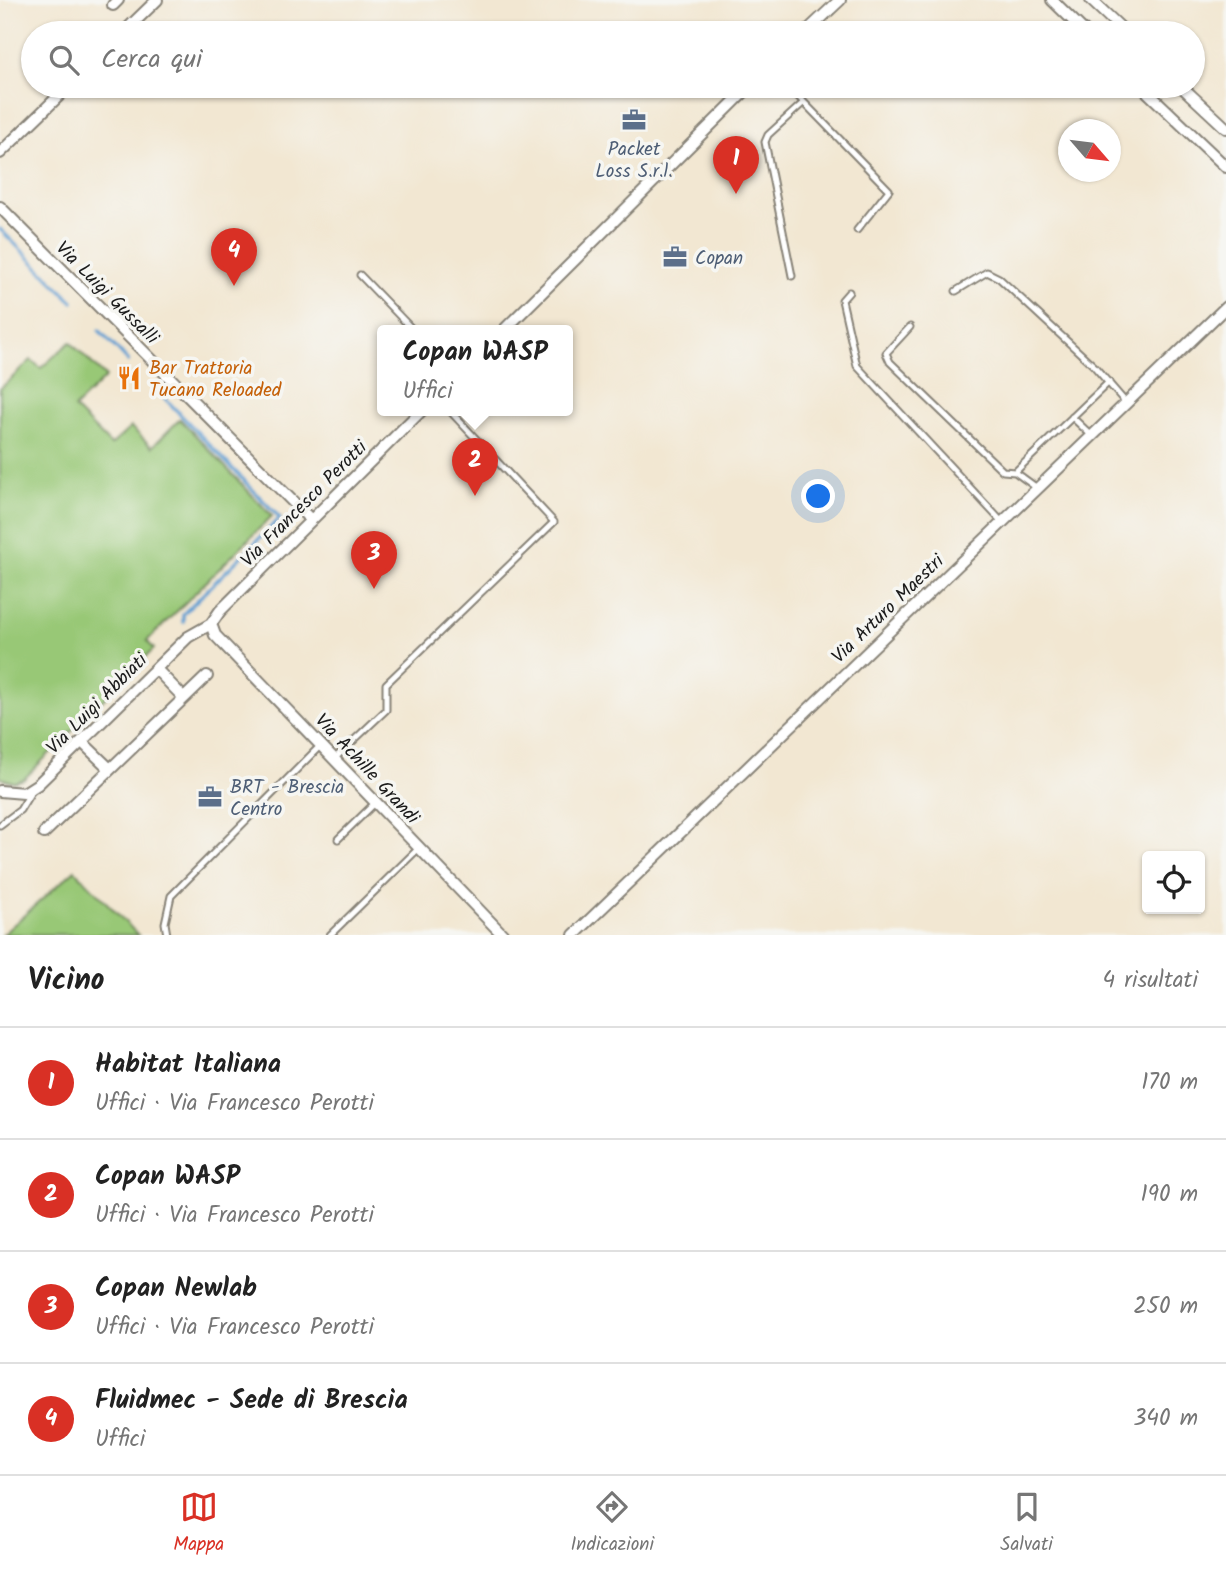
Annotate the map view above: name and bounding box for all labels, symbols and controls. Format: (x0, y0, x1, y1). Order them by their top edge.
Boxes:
search box (21, 21, 1205, 98)
text: Cerca qui (101, 39, 202, 81)
icon: search (45, 41, 83, 79)
office icon: Packet Loss S.r.l. (620, 106, 648, 134)
north arrow (1058, 119, 1121, 182)
place label: Packet Loss S.r.l. (595, 135, 673, 187)
pin: 1 (713, 136, 759, 194)
pin: 4 (211, 228, 257, 286)
street label: Via Luigi Gussalli (48, 235, 166, 353)
office icon: Copan (661, 243, 689, 271)
place label: Copan (695, 244, 743, 274)
popup (377, 325, 573, 416)
text: Copan WASP (403, 332, 547, 374)
place label: Bar Trattoria Tucano Reloaded (149, 354, 282, 406)
restaurant icon: Bar Trattoria Tucano Reloaded (115, 364, 143, 392)
text: Uffici (403, 374, 453, 410)
street label: Via Francesco Perotti (234, 433, 376, 575)
pin: 2 (452, 438, 498, 496)
your location (801, 479, 835, 513)
pin: 3 (351, 531, 397, 589)
street label: Via Arturo Maestri (825, 547, 953, 671)
street label: Via Luigi Abbiati (40, 646, 156, 762)
street label: Via Achille Grandi (307, 707, 427, 833)
place label: BRT - Brescia Centro (230, 773, 344, 825)
office icon: BRT - Brescia Centro (196, 783, 224, 811)
map controls (1142, 851, 1205, 914)
button: locate (1142, 851, 1205, 914)
text: Vicino (28, 957, 105, 1005)
text: 4 risultati (1102, 963, 1198, 999)
text: Habitat Italiana (95, 1044, 281, 1086)
text: 1 (48, 1065, 54, 1101)
text: 170 m (1141, 1065, 1198, 1101)
text: Uffici · Via Francesco Perotti (95, 1086, 374, 1122)
text: Copan WASP (95, 1156, 240, 1198)
text: 2 (44, 1177, 58, 1213)
text: 190 m (1141, 1177, 1198, 1213)
text: Uffici · Via Francesco Perotti (95, 1198, 374, 1234)
text: Copan Newlab (95, 1268, 257, 1310)
text: 3 (45, 1289, 57, 1325)
text: 250 m (1133, 1289, 1198, 1325)
text: Uffici · Via Francesco Perotti (95, 1310, 374, 1346)
text: Fluidmec - Sede di Brescia (95, 1380, 408, 1422)
text: 4 (45, 1401, 57, 1437)
text: 340 m (1133, 1401, 1198, 1437)
text: Uffici (95, 1422, 145, 1458)
tab: Mappa (173, 1488, 224, 1560)
tab: Indicazioni (570, 1488, 654, 1560)
tab: Salvati (1000, 1488, 1053, 1560)

